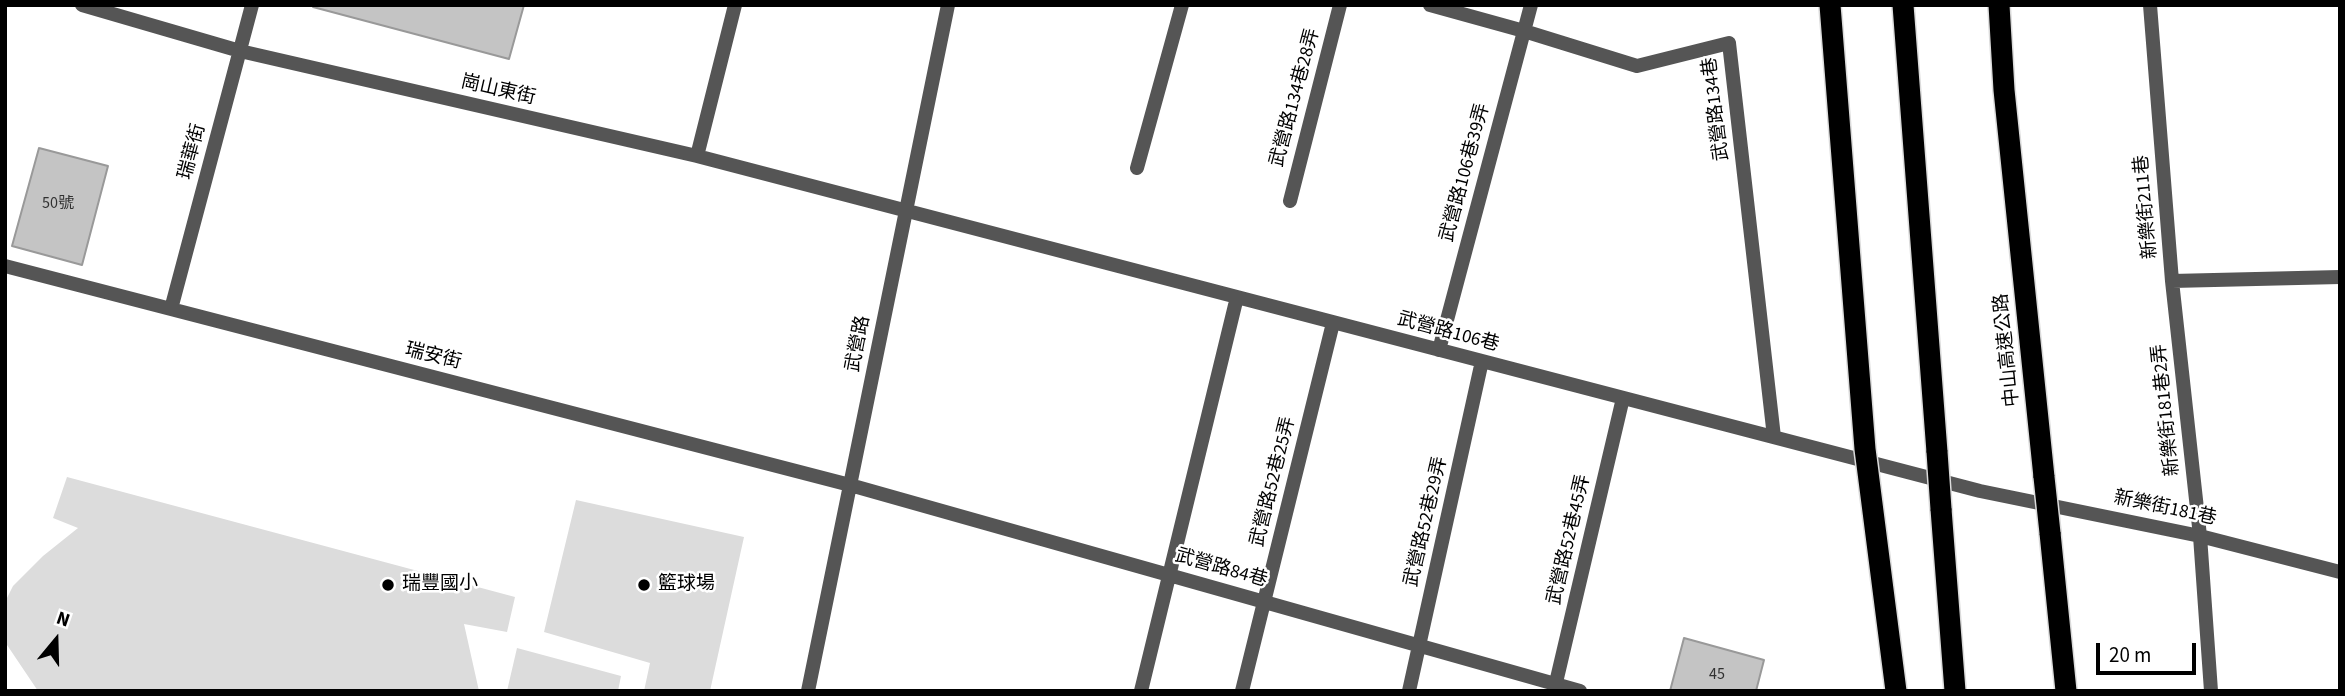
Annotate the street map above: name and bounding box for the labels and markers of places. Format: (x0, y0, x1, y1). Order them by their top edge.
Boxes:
place label: 瑞豐國小 (402, 574, 478, 596)
place label: 籃球場 (658, 574, 715, 596)
marker: 瑞豐國小 (380, 577, 396, 593)
marker: 籃球場 (636, 577, 652, 593)

